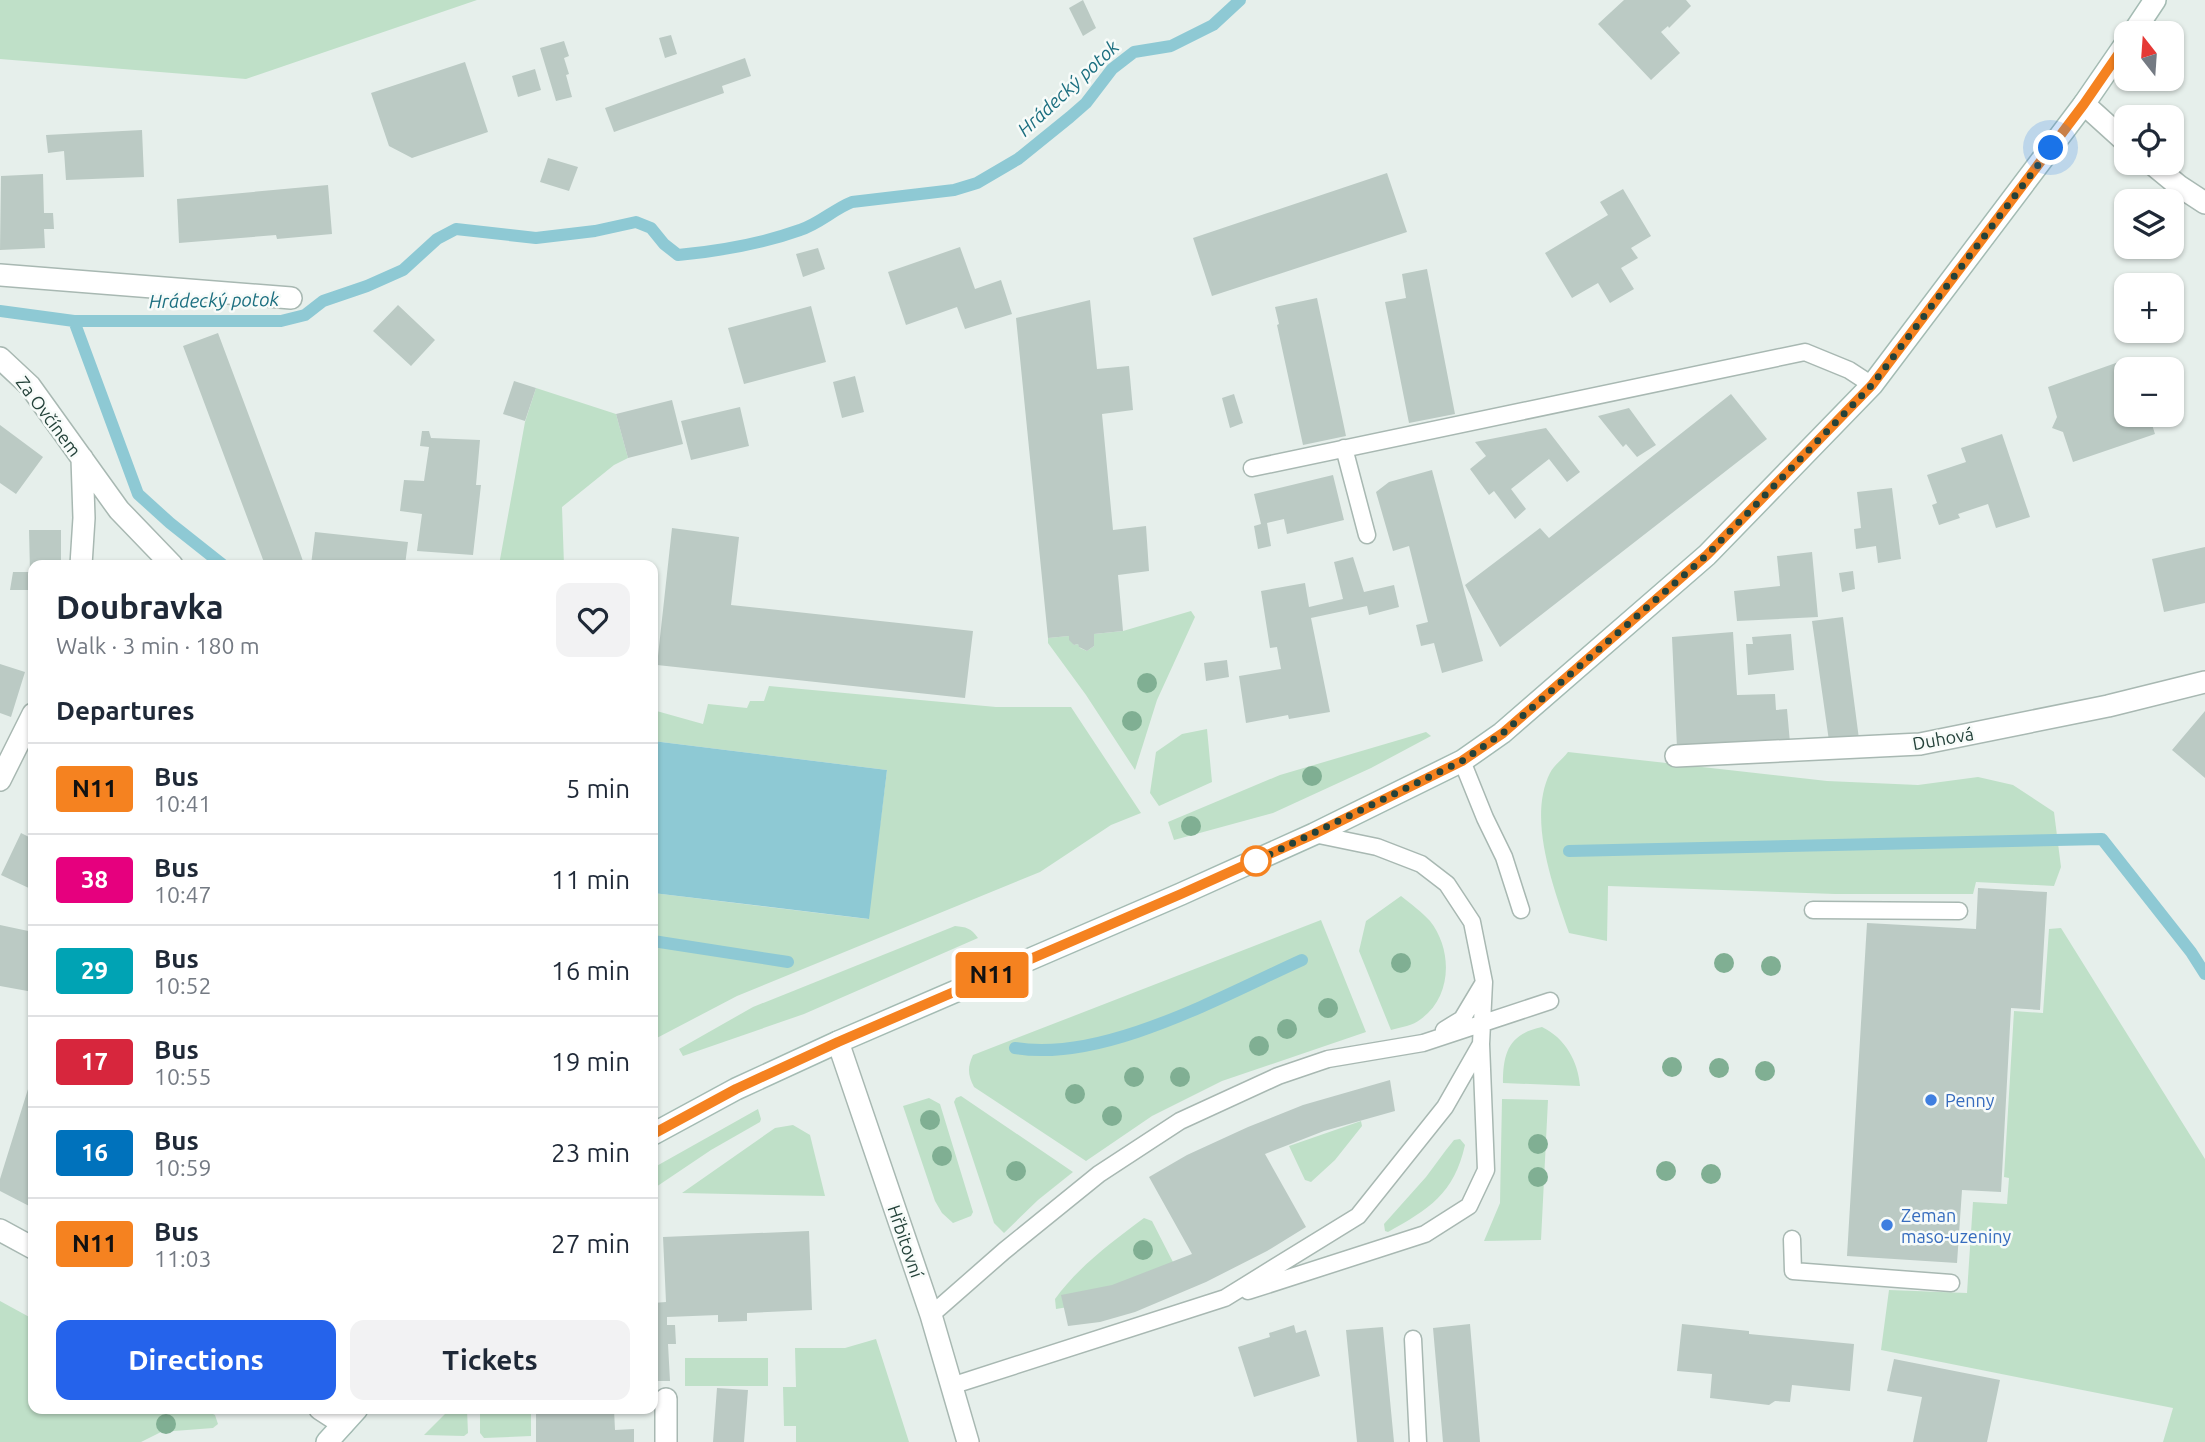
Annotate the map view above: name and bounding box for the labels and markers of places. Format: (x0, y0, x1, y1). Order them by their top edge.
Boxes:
unlabelled marker (1241, 846, 1271, 876)
place label: Penny (1945, 1090, 1995, 1110)
marker: Penny (1923, 1092, 1939, 1108)
place label: Zeman maso-uzeniny (1901, 1205, 2011, 1246)
marker: Zeman maso-uzeniny (1879, 1217, 1895, 1233)

